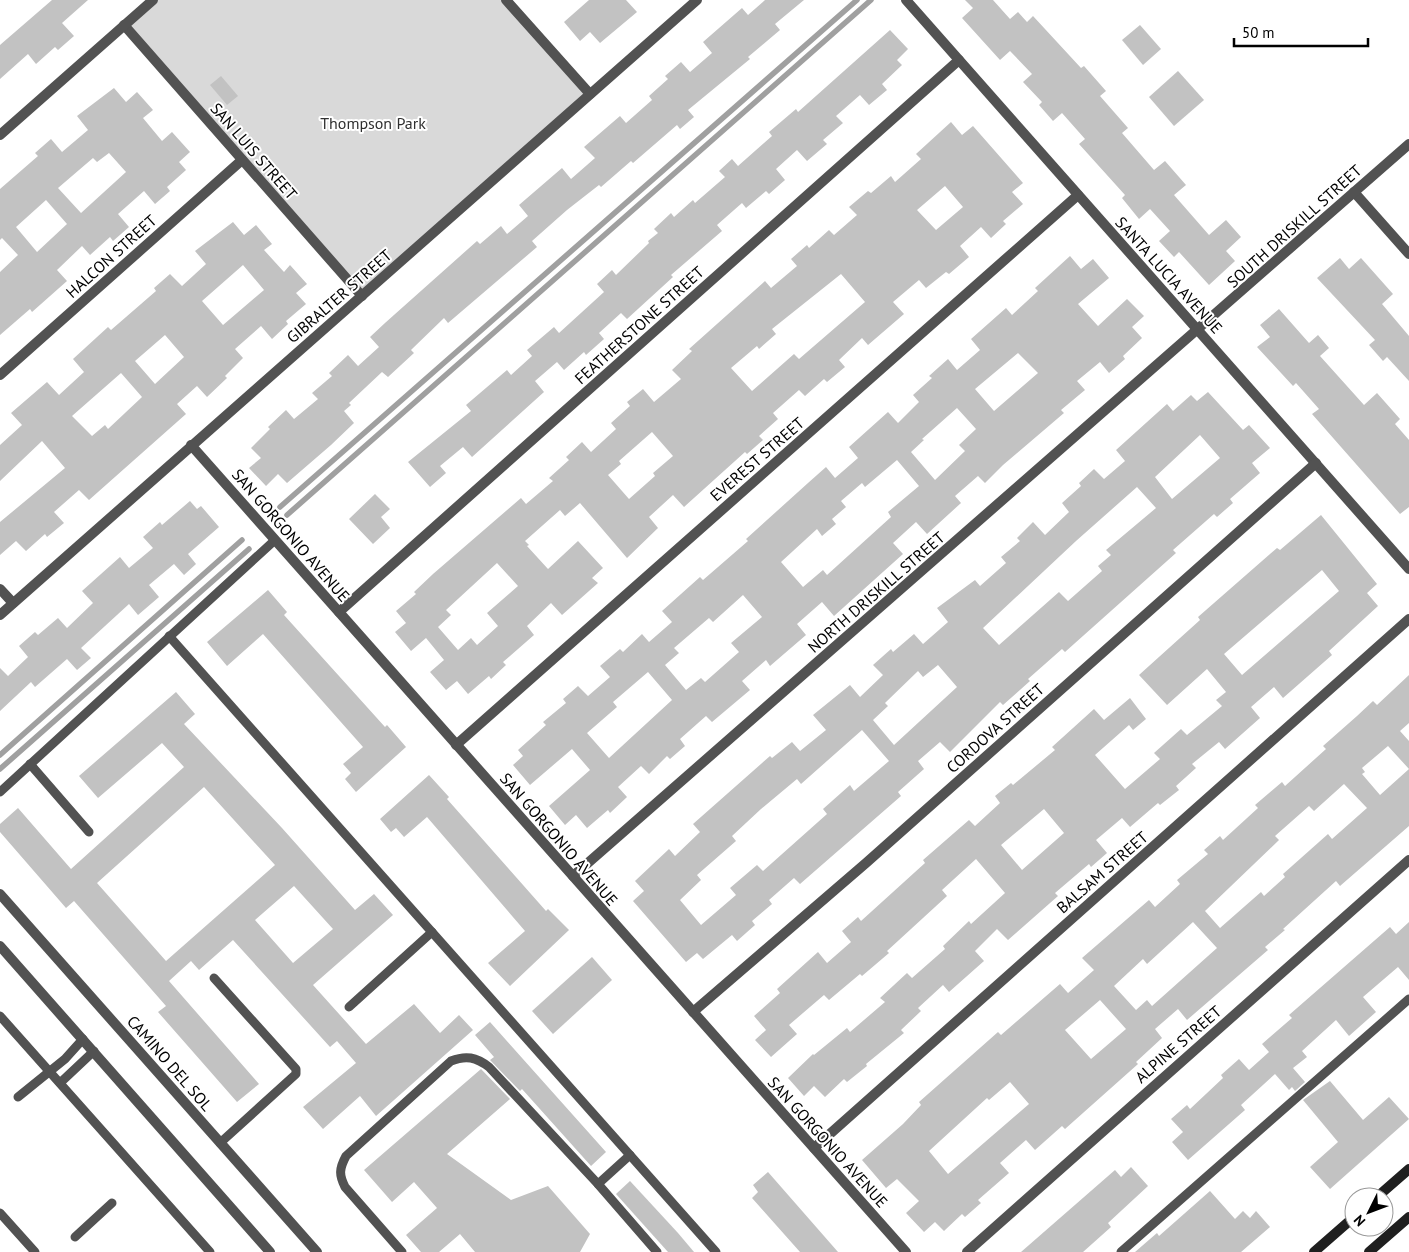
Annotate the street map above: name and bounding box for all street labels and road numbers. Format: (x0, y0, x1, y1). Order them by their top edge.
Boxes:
street label: SAN LUIS STREET (206, 98, 302, 204)
street label: SOUTH DRISKILL STREET (1223, 160, 1366, 292)
street label: HALCON STREET (62, 210, 160, 302)
street label: SANTA LUCIA AVENUE (1111, 212, 1227, 338)
street label: GIBRALTER STREET (282, 245, 396, 347)
street label: FEATHERSTONE STREET (570, 262, 708, 388)
street label: EVEREST STREET (706, 413, 808, 505)
street label: SAN GORGONIO AVENUE (228, 465, 354, 605)
street label: NORTH DRISKILL STREET (803, 527, 949, 657)
street label: CORDOVA STREET (942, 679, 1048, 777)
street label: SAN GORGONIO AVENUE (496, 769, 622, 909)
street label: BALSAM STREET (1052, 827, 1152, 917)
street label: ALPINE STREET (1131, 1001, 1225, 1087)
street label: CAMINO DEL SOL (123, 1011, 217, 1115)
street label: SAN GORGONIO AVENUE (764, 1072, 892, 1212)

